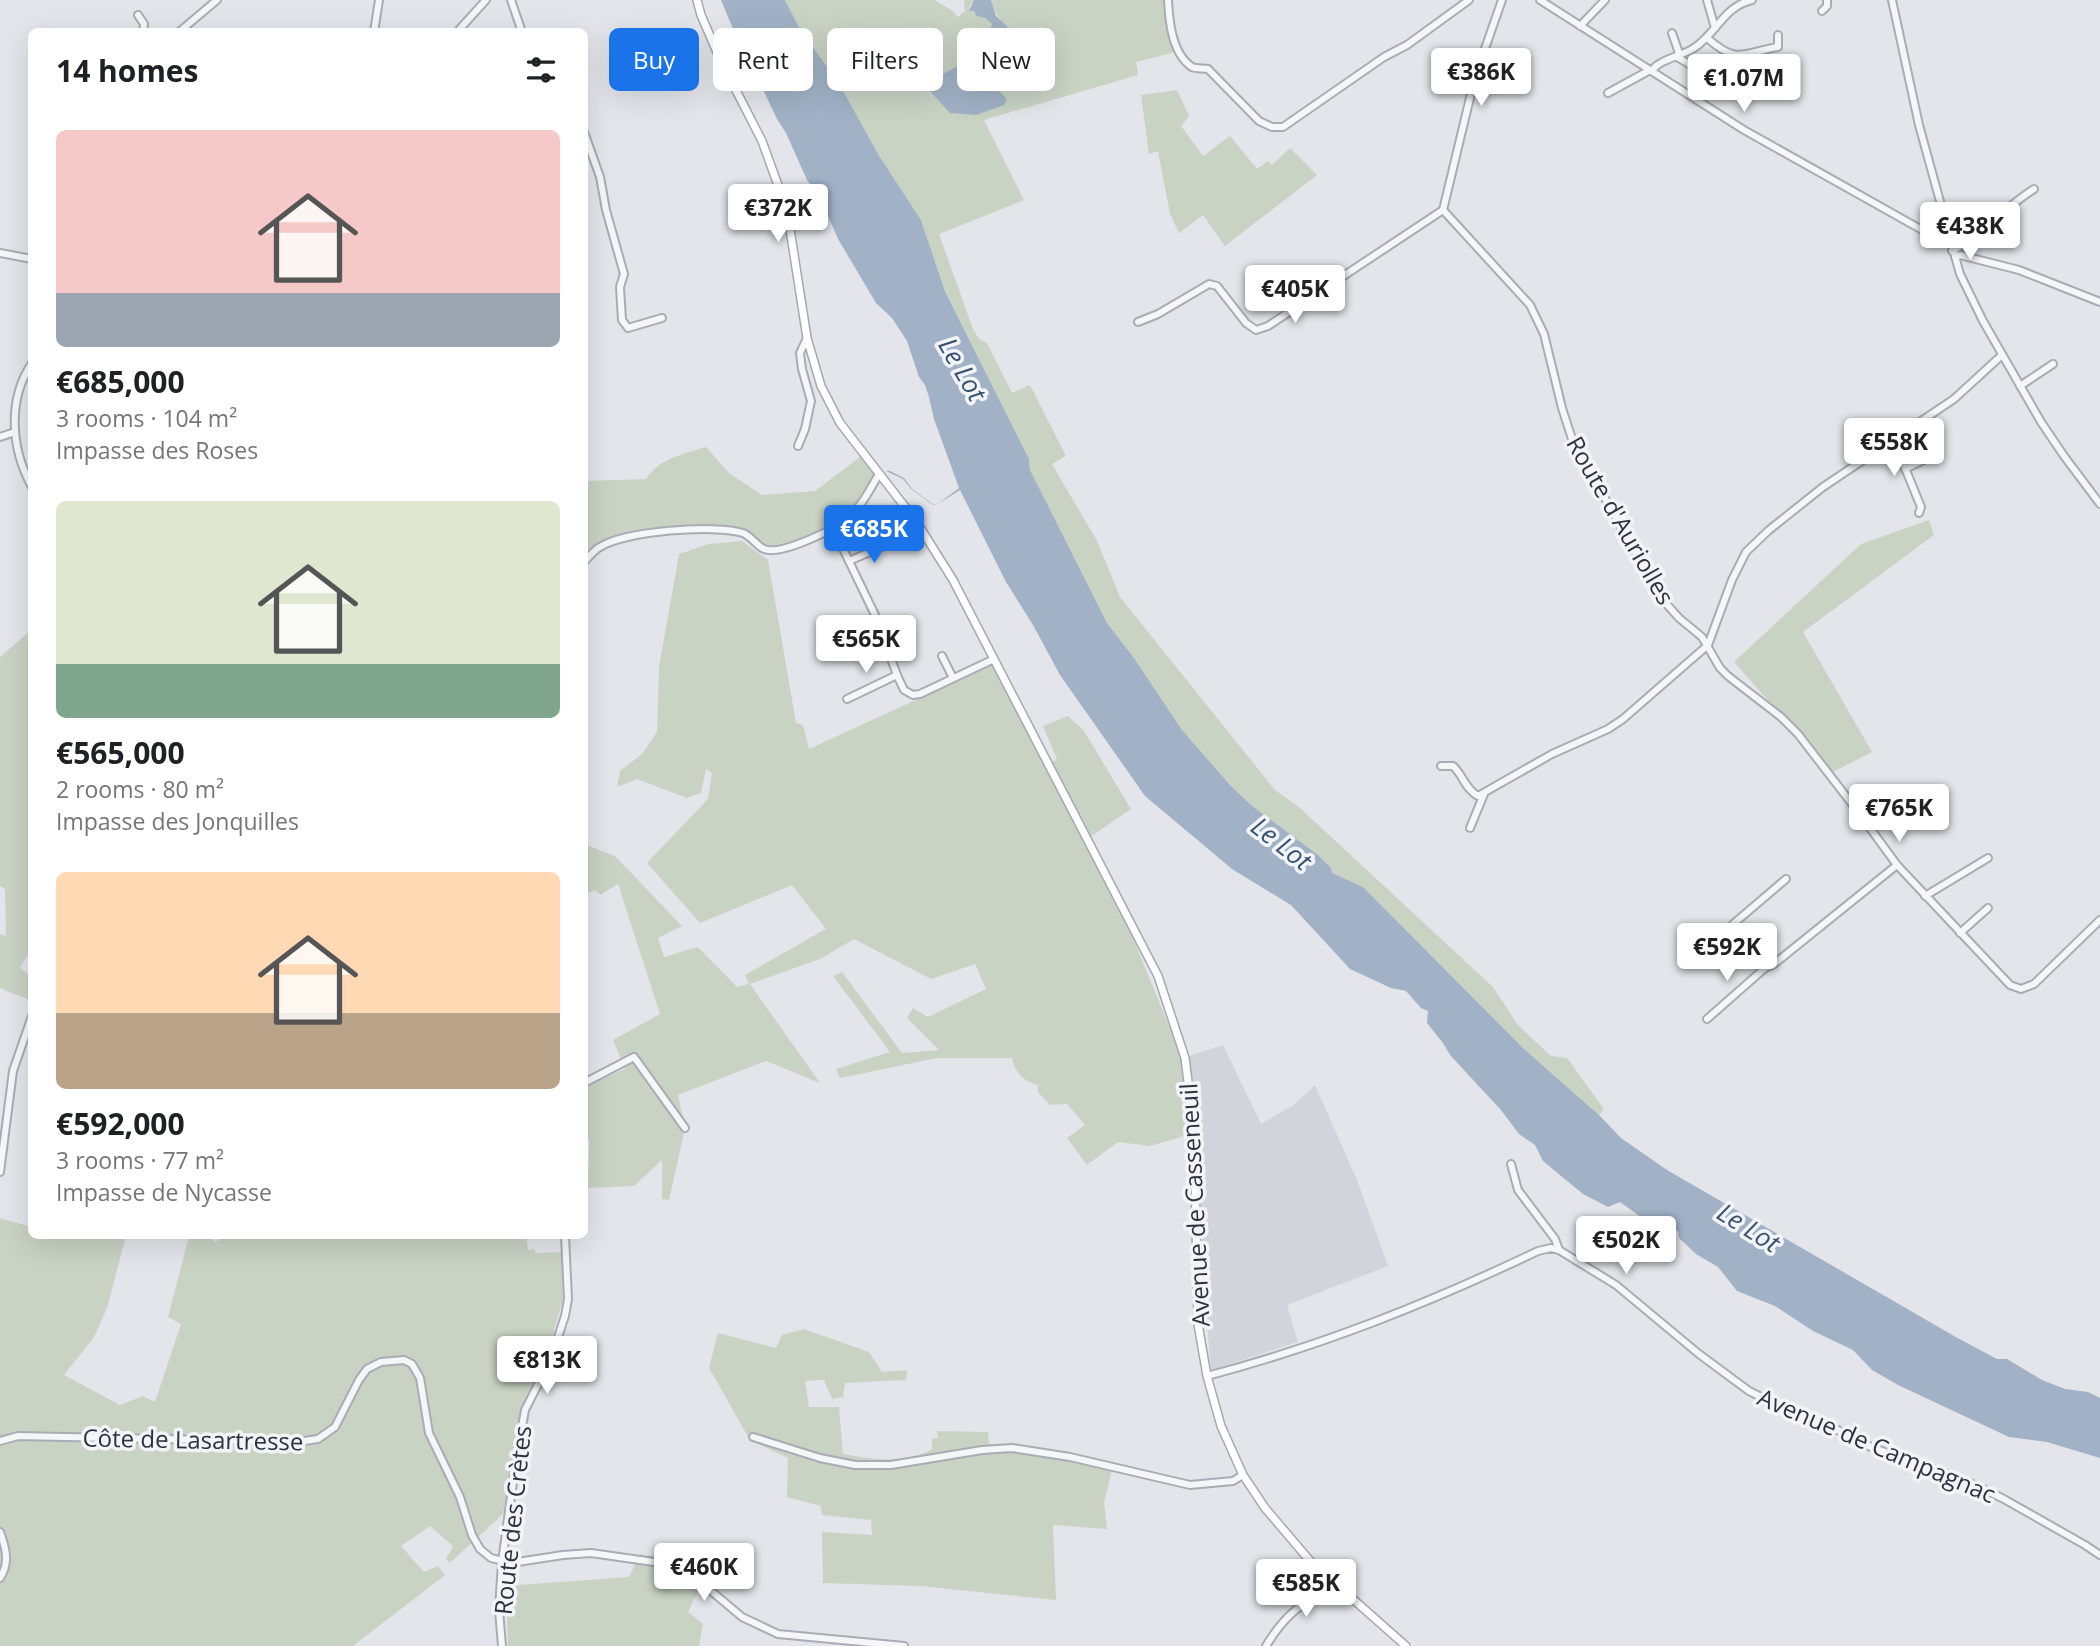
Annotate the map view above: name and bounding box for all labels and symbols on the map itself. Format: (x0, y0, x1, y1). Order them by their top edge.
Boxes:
pin: €386K (1432, 48, 1530, 108)
pin: €1.07M (1687, 54, 1801, 114)
pin: €372K (729, 184, 827, 244)
pin: €438K (1921, 202, 2019, 262)
pin: €405K (1246, 266, 1344, 325)
water label: Le Lot (930, 331, 996, 409)
pin: €558K (1845, 419, 1943, 478)
street label: Route d'Auriolles (1559, 430, 1683, 610)
pin: €685K (825, 505, 923, 565)
pin: €565K (817, 616, 915, 675)
pin: €765K (1850, 784, 1948, 844)
water label: Le Lot (1244, 808, 1321, 879)
pin: €592K (1678, 923, 1776, 983)
street label: Avenue de Casseneuil (1171, 1082, 1217, 1328)
water label: Le Lot (1711, 1194, 1789, 1261)
pin: €502K (1577, 1216, 1675, 1276)
pin: €813K (498, 1336, 596, 1396)
street label: Avenue de Campagnac (1753, 1380, 2001, 1510)
street label: Côte de Lasartresse (82, 1421, 304, 1457)
street label: Route des Crètes (486, 1424, 538, 1616)
pin: €460K (655, 1544, 753, 1603)
pin: €585K (1257, 1560, 1355, 1619)

